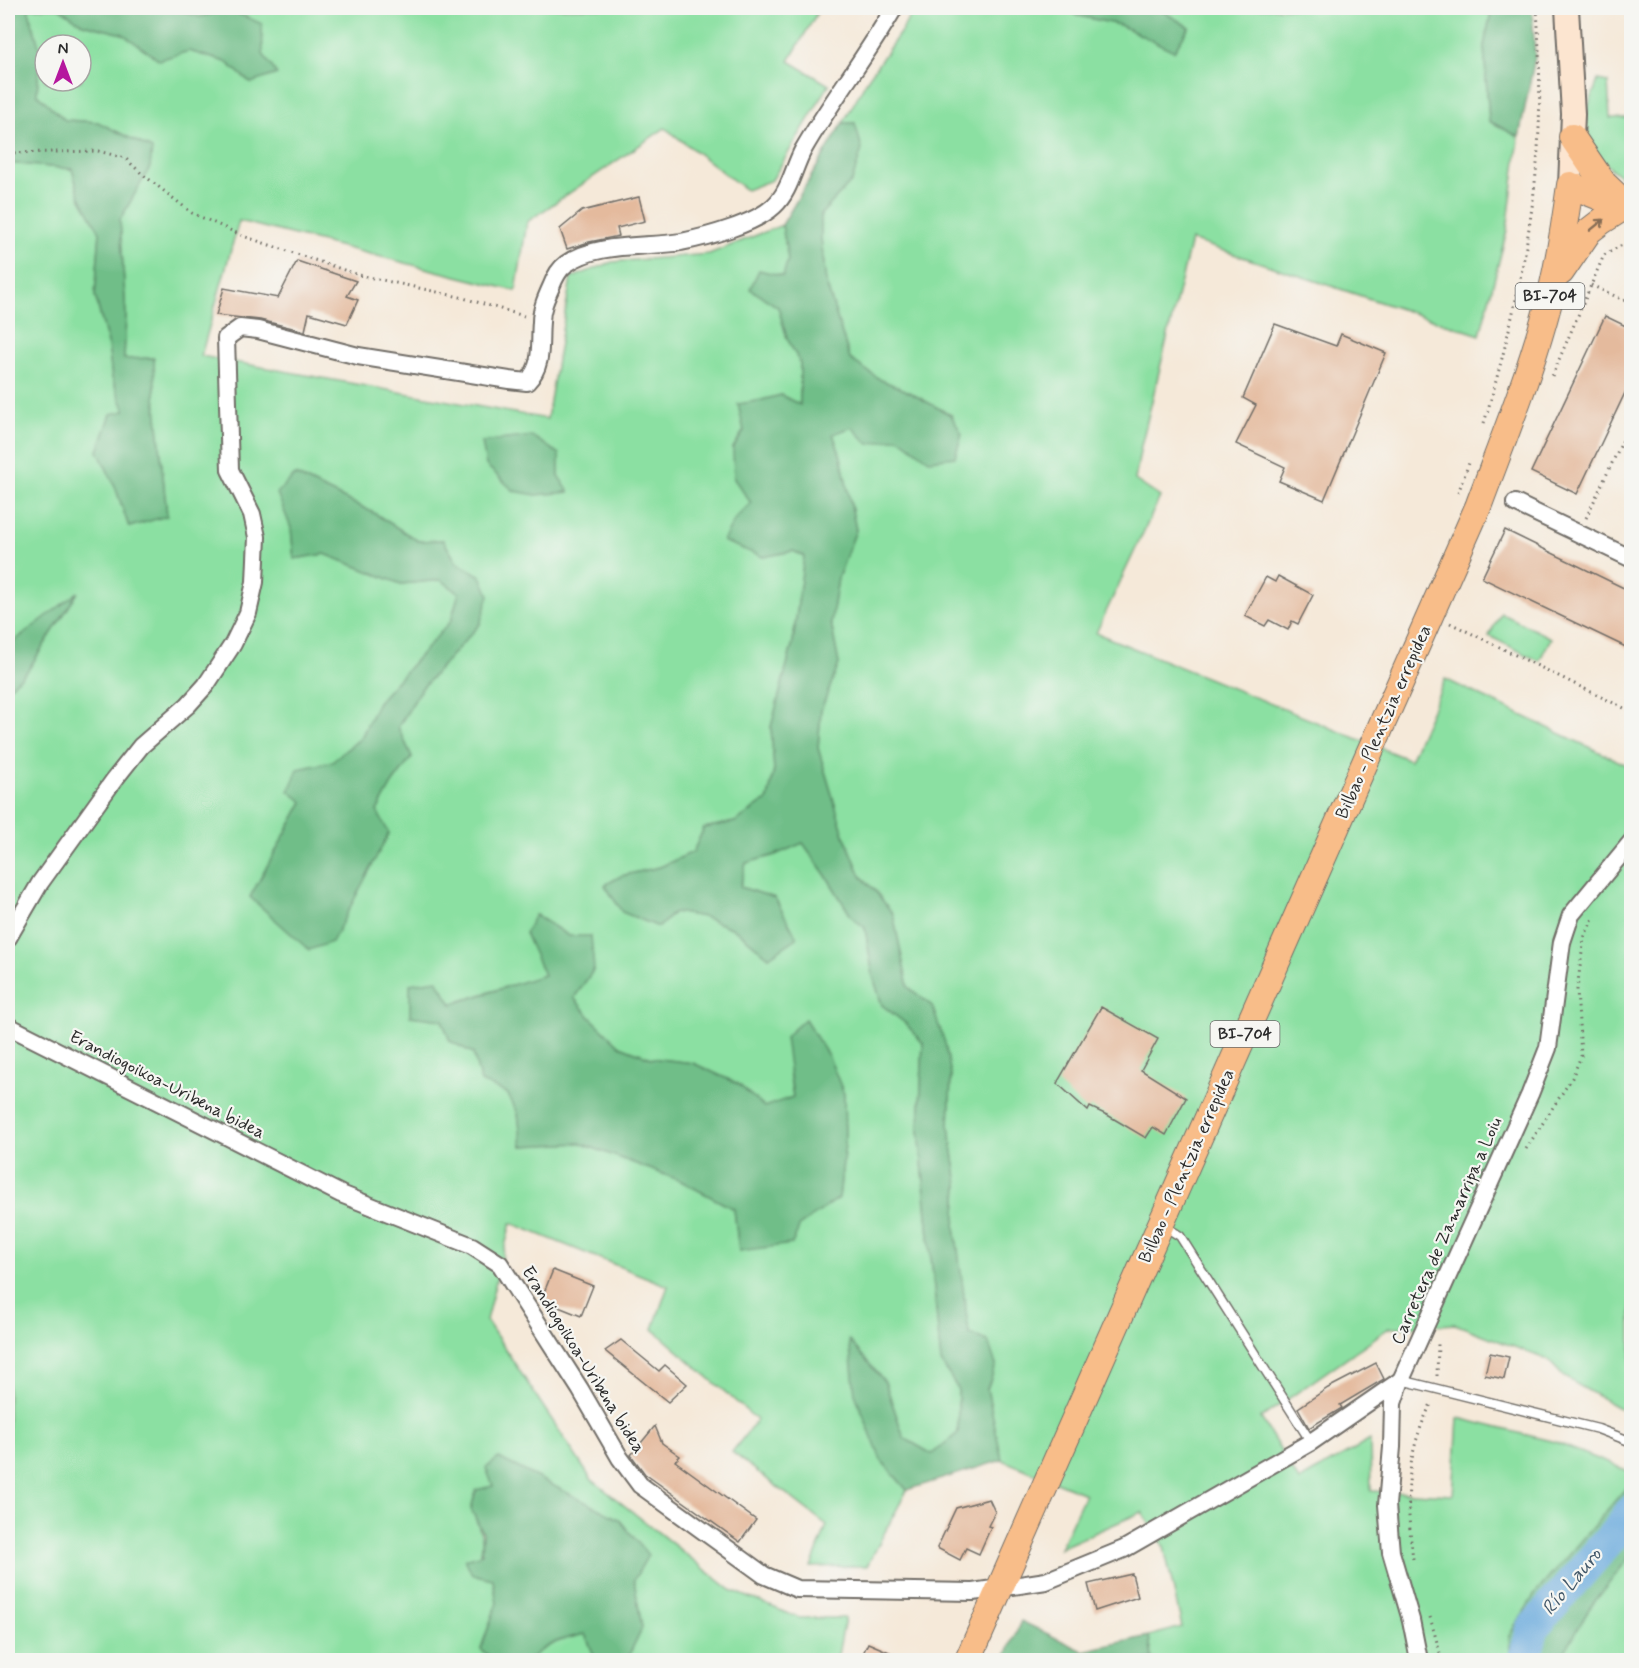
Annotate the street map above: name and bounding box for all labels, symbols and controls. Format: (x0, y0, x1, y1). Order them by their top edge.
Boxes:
north arrow (33, 33, 93, 93)
text: N (58, 39, 68, 60)
one-way arrow (1589, 218, 1604, 232)
road number: BI-704 (1516, 283, 1584, 309)
street label: Bilbao - Plentzia errepidea (1330, 621, 1438, 823)
road number: BI-704 (1210, 1021, 1280, 1047)
street label: Erandiogoikoa-Uribena bidea (65, 1025, 269, 1145)
street label: Bilbao - Plentzia errepidea (1133, 1065, 1241, 1267)
street label: Carretera de Zamarripa a Loiu (1386, 1113, 1508, 1349)
street label: Erandiogoikoa-Uribena bidea (515, 1262, 651, 1458)
water label: Río Lauro (1536, 1542, 1609, 1621)

